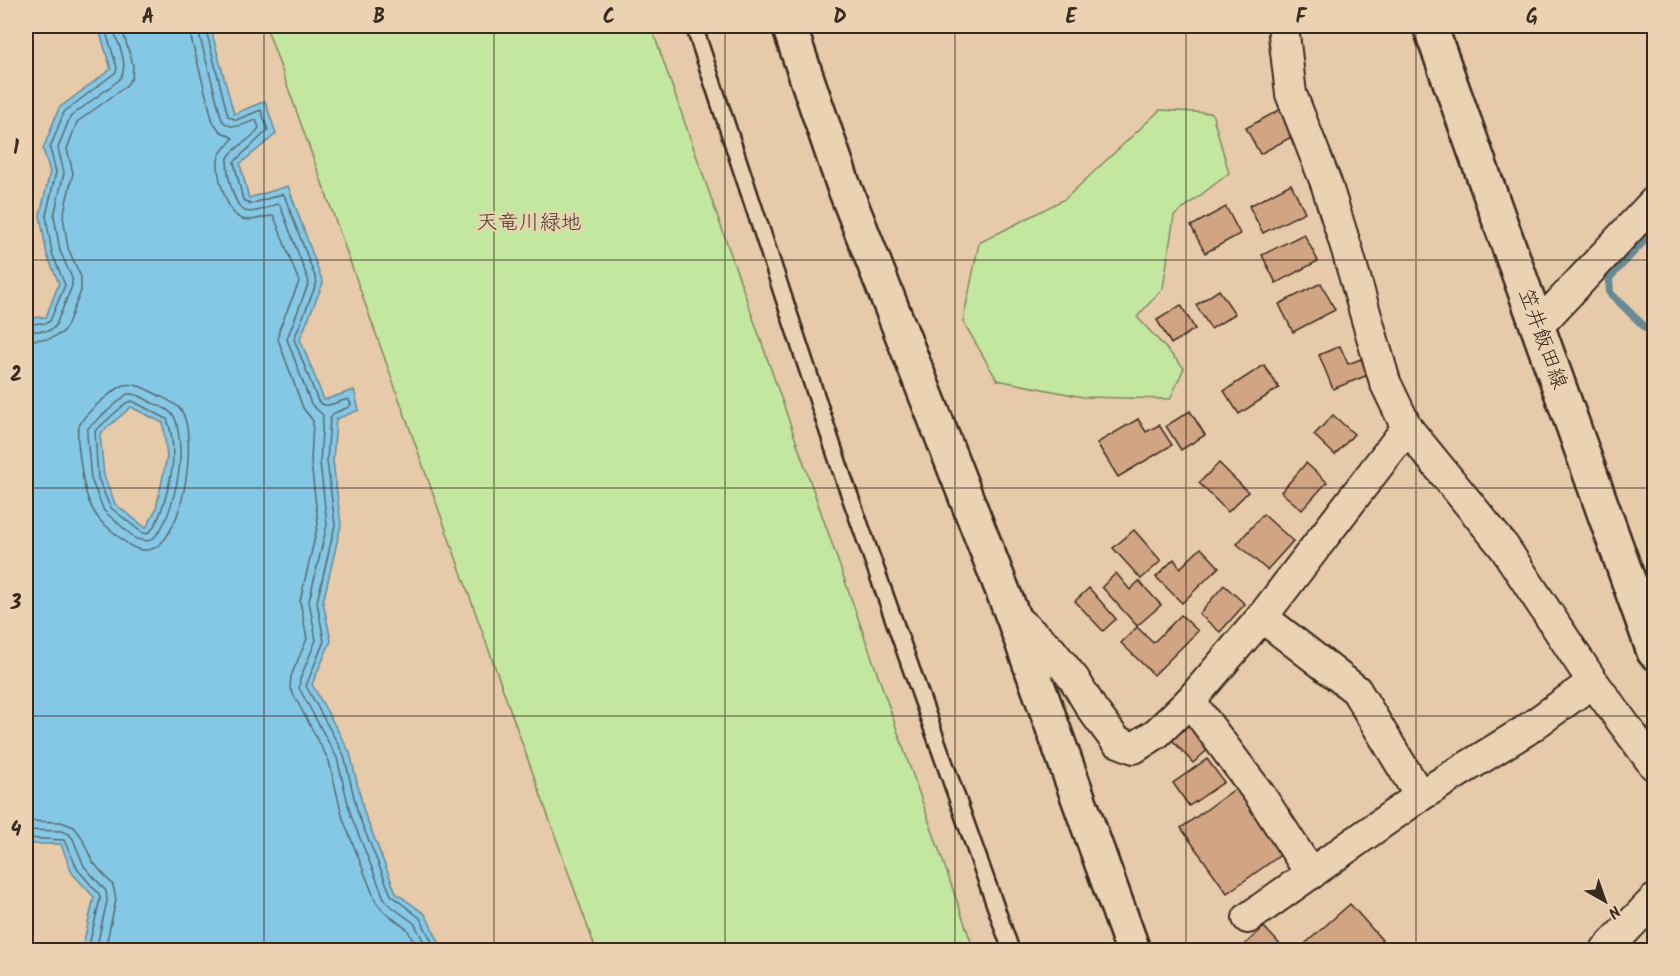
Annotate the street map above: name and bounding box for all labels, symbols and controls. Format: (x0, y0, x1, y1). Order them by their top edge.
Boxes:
text: A (142, 2, 154, 34)
text: B (373, 2, 385, 34)
text: C (603, 2, 615, 34)
text: D (833, 2, 847, 34)
text: E (1065, 2, 1077, 34)
text: F (1296, 2, 1308, 34)
text: G (1526, 2, 1538, 34)
text: 1 (13, 133, 19, 165)
park label: 天竜川緑地 (477, 207, 582, 240)
street label: 笠井飯田線 (1509, 284, 1575, 394)
text: 2 (10, 360, 22, 392)
text: 3 (10, 588, 22, 620)
text: 4 (11, 815, 22, 847)
north arrow (1575, 871, 1635, 931)
text: N (1602, 899, 1626, 924)

